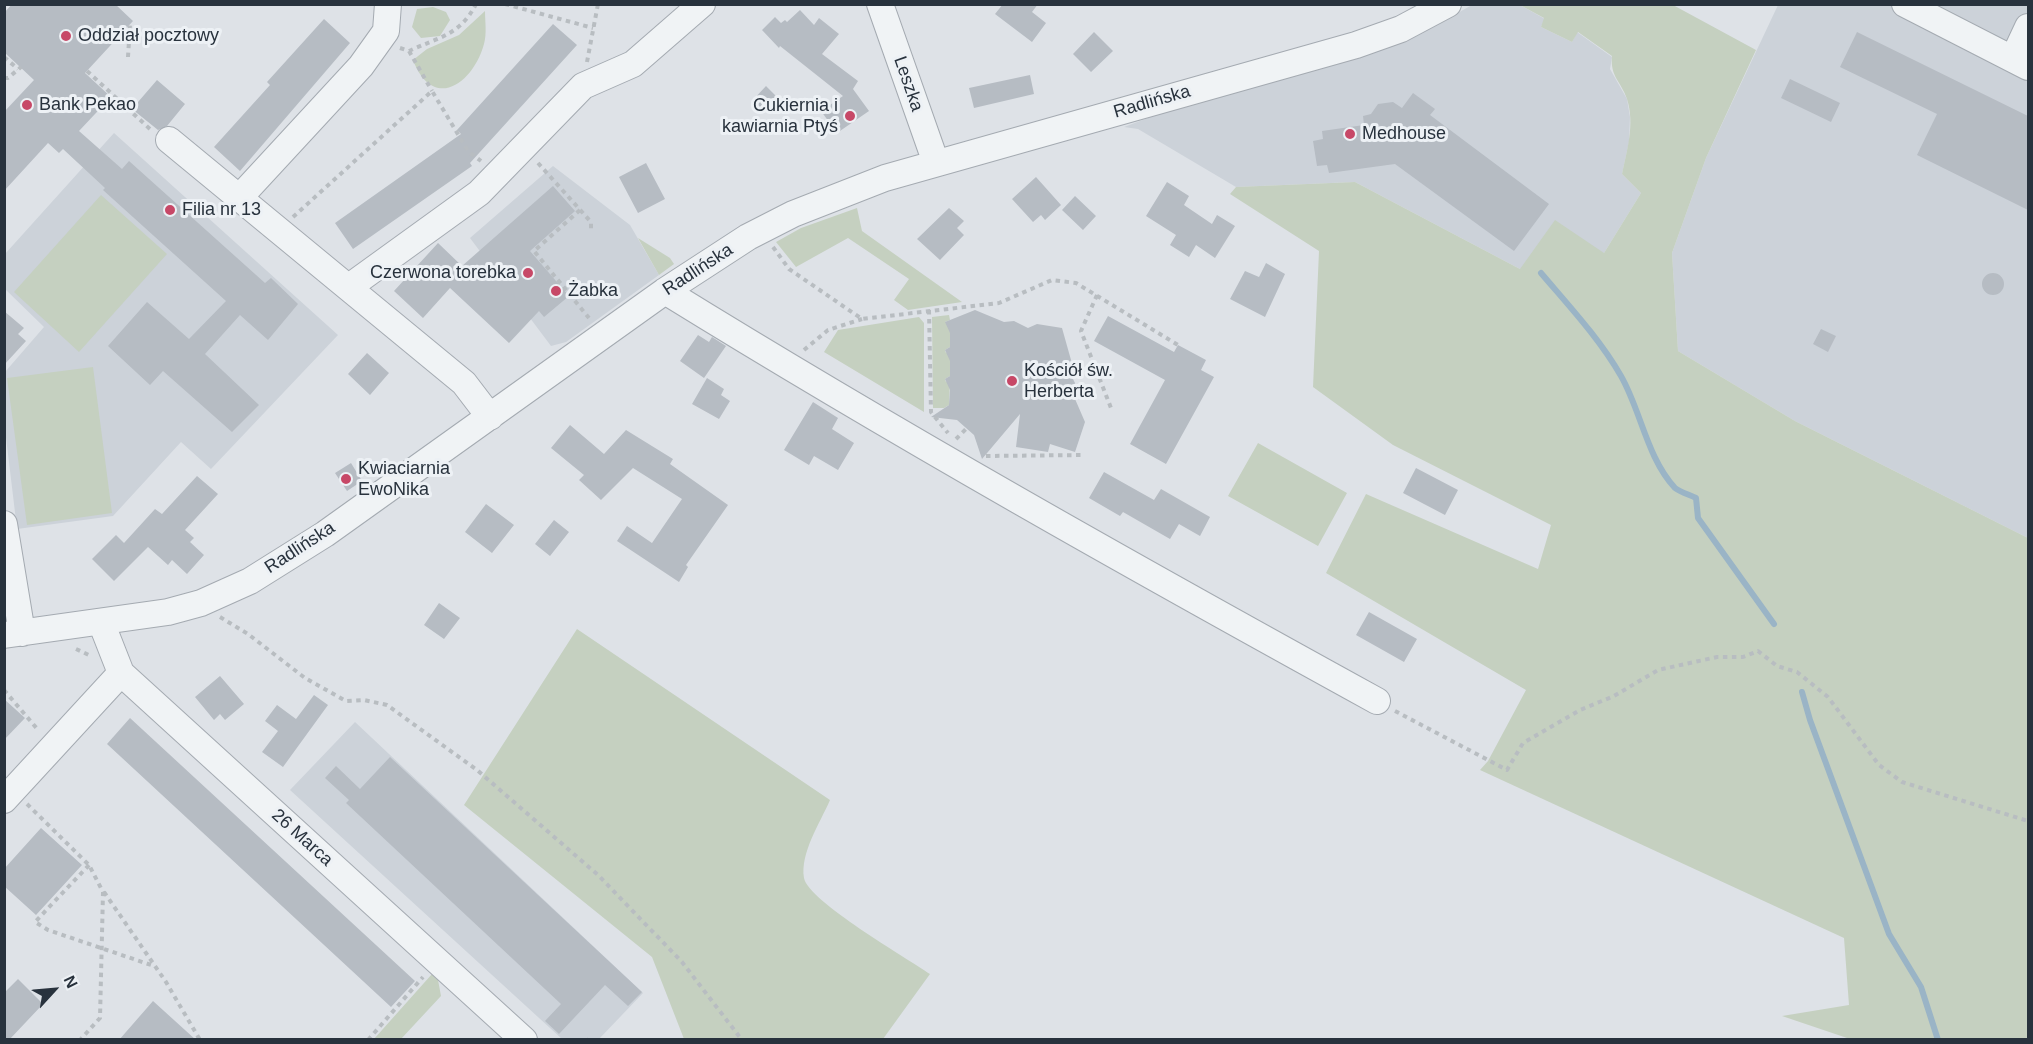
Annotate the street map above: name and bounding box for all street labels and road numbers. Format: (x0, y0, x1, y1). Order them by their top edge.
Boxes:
street label: Leszka (889, 54, 927, 114)
street label: Radlińska (1111, 81, 1193, 123)
street label: Radlińska (659, 239, 737, 301)
street label: Radlińska (261, 517, 339, 579)
street label: 26 Marca (267, 805, 337, 871)

